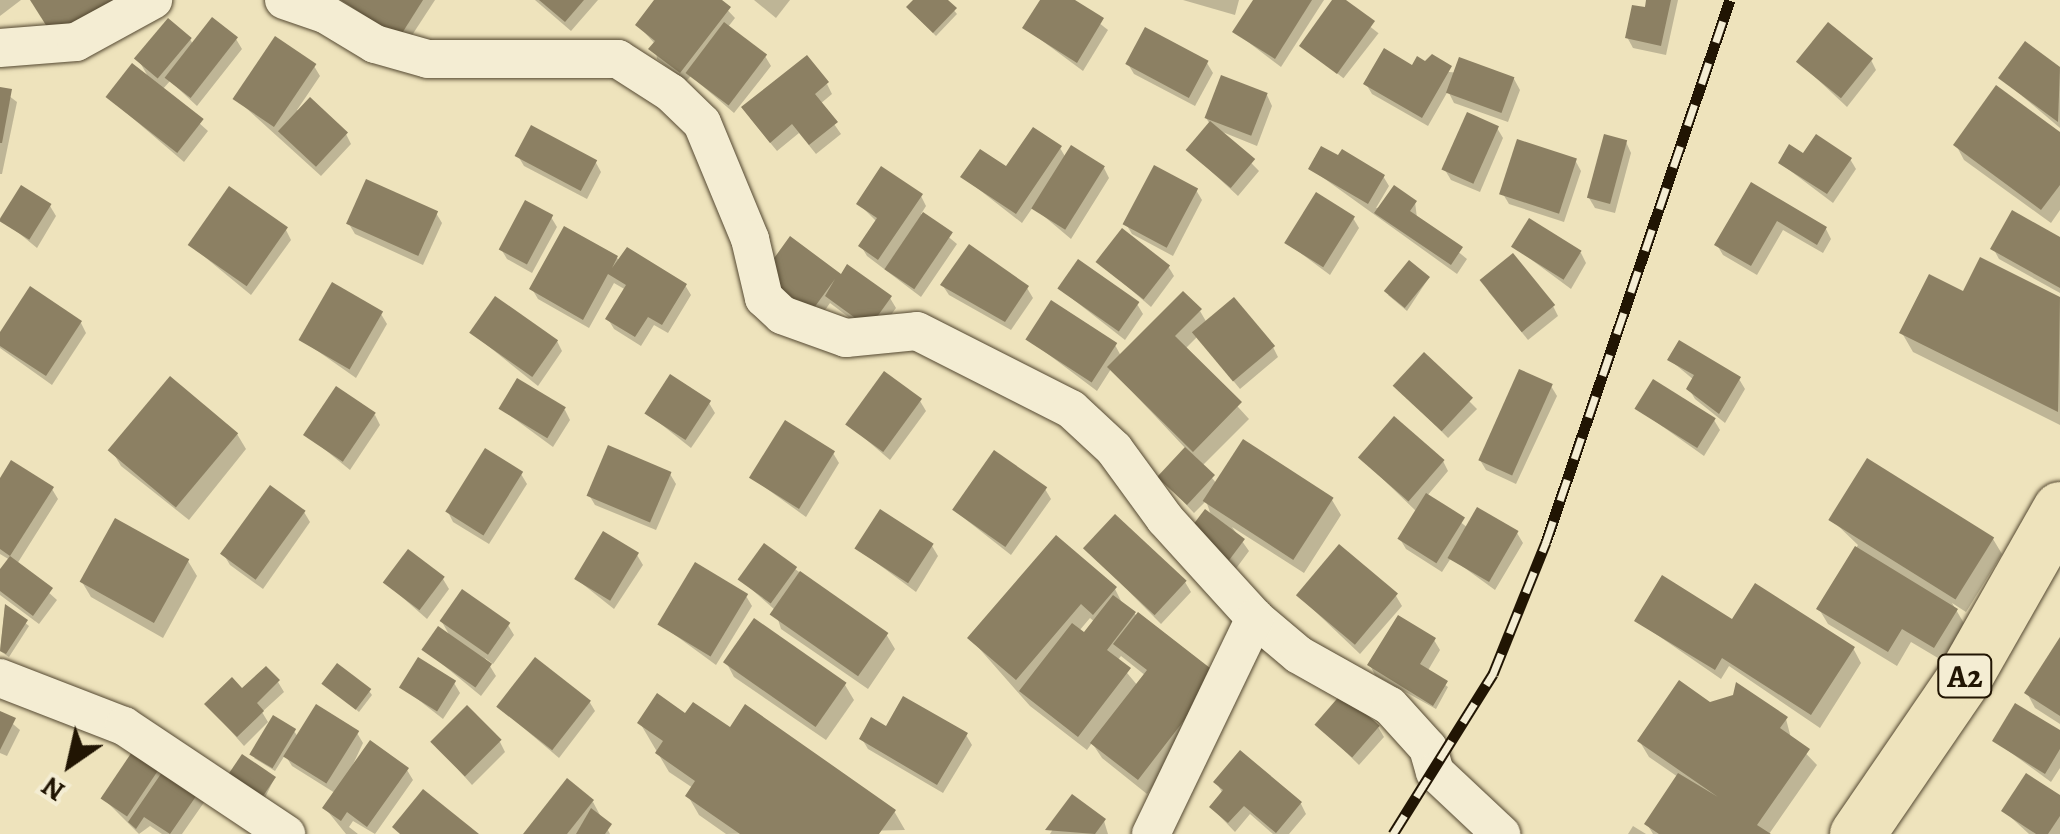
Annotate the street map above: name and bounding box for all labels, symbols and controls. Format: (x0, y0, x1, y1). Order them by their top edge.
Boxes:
road number: A2 (1935, 649, 1995, 703)
north arrow (20, 714, 120, 814)
text: N (34, 767, 72, 810)

